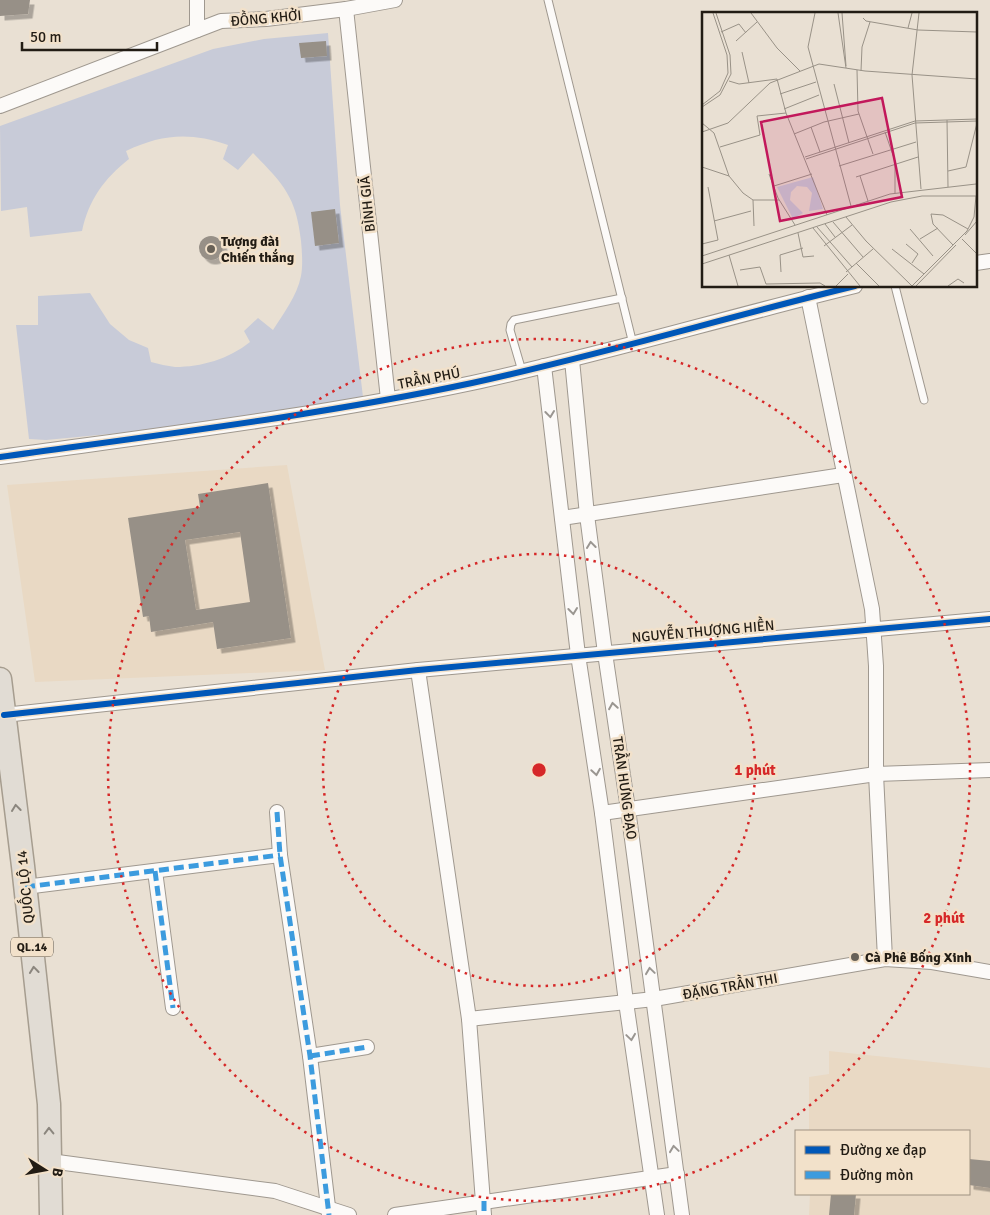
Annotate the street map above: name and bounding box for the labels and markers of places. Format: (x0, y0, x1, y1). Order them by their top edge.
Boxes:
place label: Tượng đài Chiến thắng (221, 233, 295, 266)
marker: Tượng đài Chiến thắng (205, 243, 217, 255)
centre of rings (530, 761, 548, 779)
place label: Cà Phê Bống Xinh (865, 949, 972, 966)
marker: Cà Phê Bống Xinh (849, 951, 861, 963)

